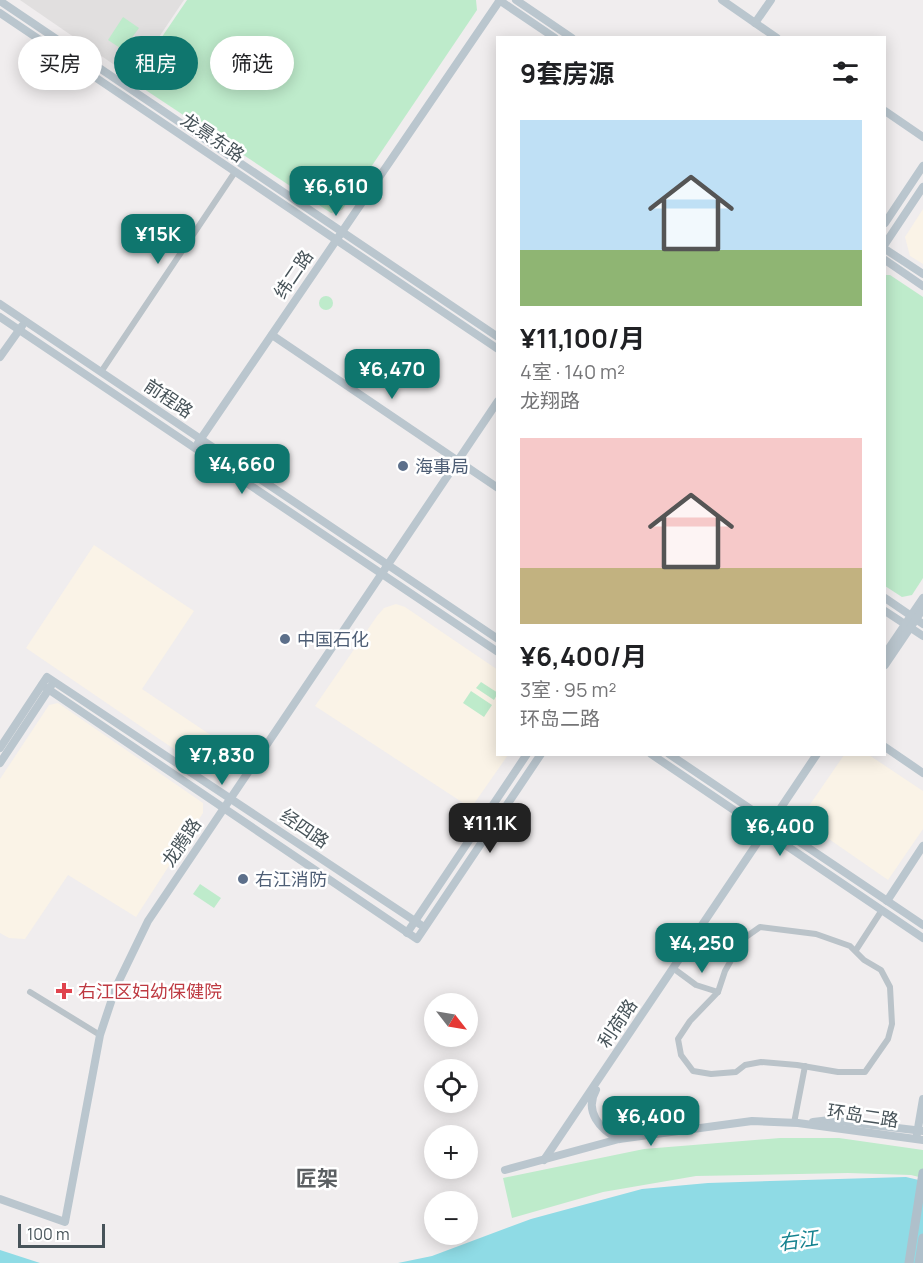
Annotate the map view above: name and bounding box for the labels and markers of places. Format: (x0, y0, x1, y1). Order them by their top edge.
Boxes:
pin: ¥6,610 (287, 166, 385, 217)
pin: ¥15K (122, 214, 194, 265)
pin: ¥6,470 (343, 349, 441, 400)
pin: ¥4,660 (193, 444, 291, 495)
place label: 海事局 (415, 454, 469, 478)
marker: 海事局 (396, 459, 410, 473)
place label: 中国石化 (297, 627, 369, 651)
marker: 中国石化 (278, 632, 292, 646)
pin: ¥7,830 (173, 735, 271, 786)
pin: ¥11.1K (441, 803, 539, 854)
pin: ¥6,400 (731, 806, 829, 857)
place label: 右江消防 (255, 867, 327, 891)
marker: 右江消防 (236, 872, 250, 886)
pin: ¥4,250 (653, 923, 751, 974)
place label: 右江区妇幼保健院 (78, 979, 222, 1003)
marker: 右江区妇幼保健院 (55, 982, 73, 1000)
pin: ¥6,400 (602, 1096, 700, 1147)

